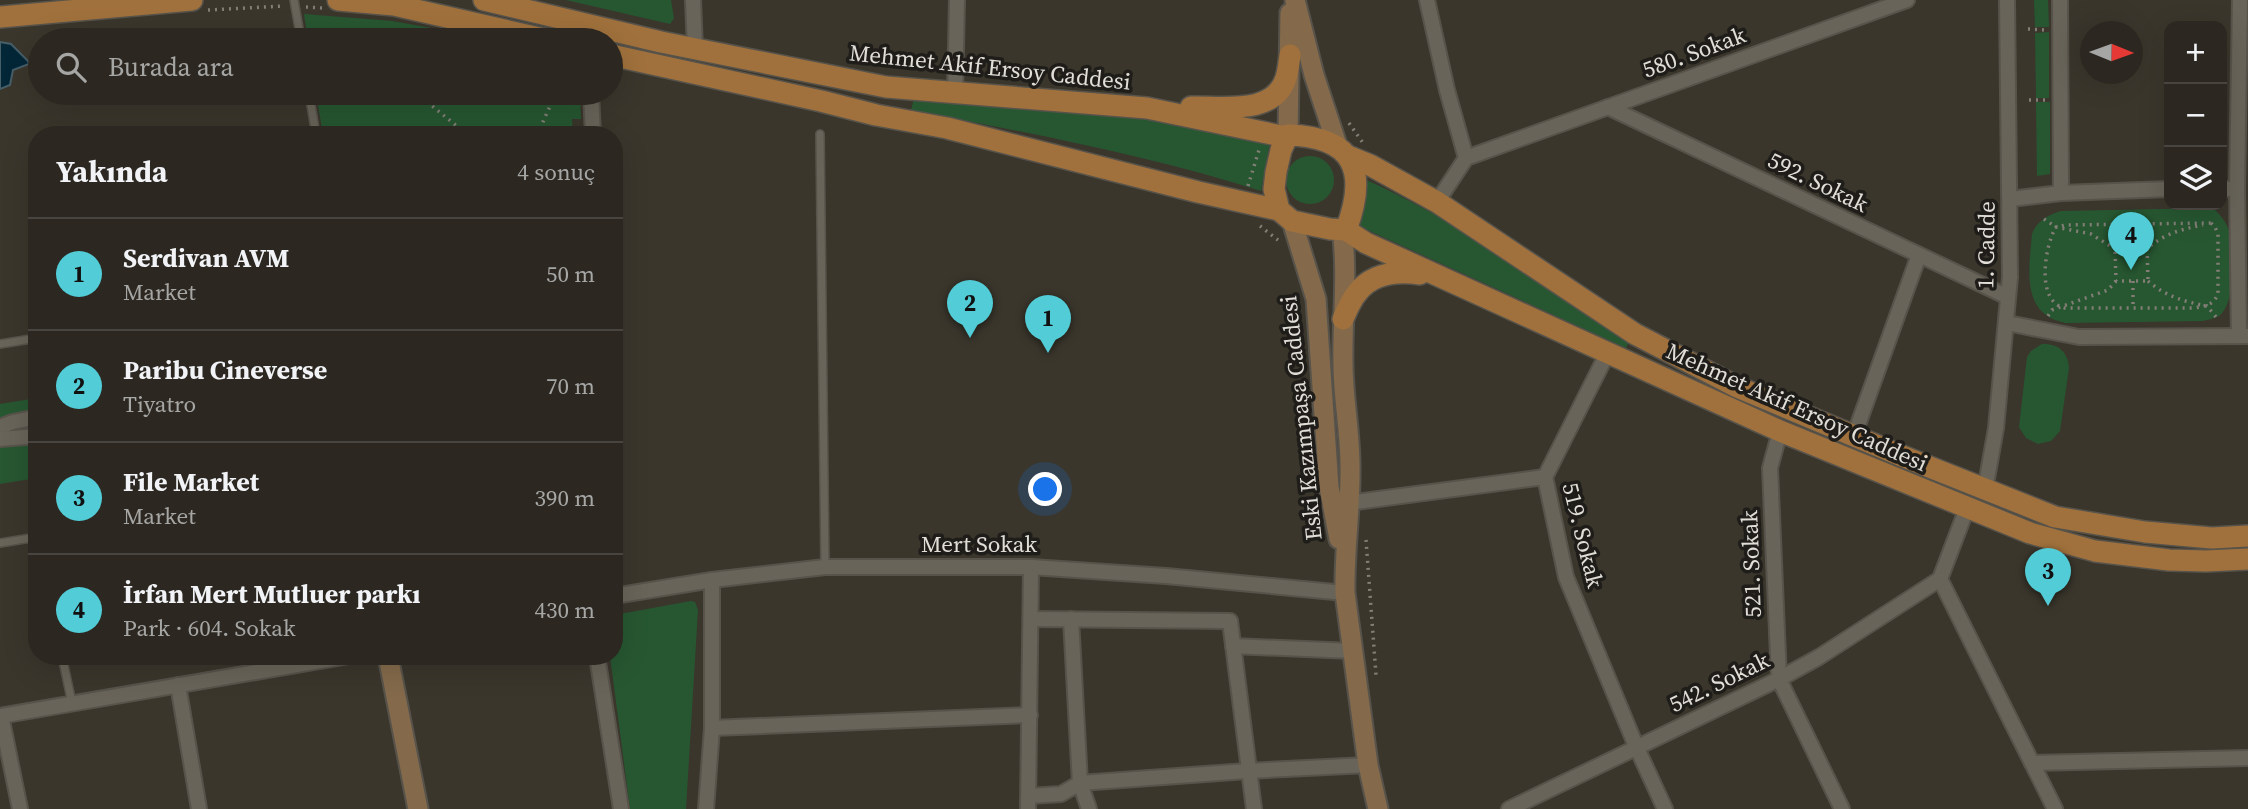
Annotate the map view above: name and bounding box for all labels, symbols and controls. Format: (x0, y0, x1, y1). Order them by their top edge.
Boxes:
street label: 580. Sokak (1638, 18, 1751, 85)
north arrow (2080, 21, 2143, 84)
map controls (2164, 21, 2227, 210)
button: + (2164, 21, 2227, 84)
search box (28, 28, 623, 105)
street label: Mehmet Akif Ersoy Caddesi (848, 36, 1132, 98)
icon: search (52, 48, 90, 86)
text: Burada ara (108, 49, 234, 85)
button: − (2164, 84, 2227, 147)
street label: 592. Sokak (1763, 144, 1874, 220)
button: layers (2164, 147, 2227, 210)
text: Yakında (56, 151, 168, 192)
text: 4 sonuç (517, 156, 595, 188)
street label: 1. Cadde (1969, 201, 2003, 289)
pin: 4 (2108, 212, 2154, 270)
text: Serdivan AVM (123, 240, 289, 276)
text: 1 (73, 258, 85, 290)
text: 50 m (546, 258, 595, 290)
text: Market (123, 276, 196, 308)
pin: 2 (947, 280, 993, 338)
street label: Eski Kazımpaşa Caddesi (1272, 294, 1330, 542)
pin: 1 (1025, 295, 1071, 353)
street label: Mehmet Akif Ersoy Caddesi (1661, 335, 1933, 479)
text: Paribu Cineverse (123, 352, 327, 388)
text: 2 (73, 370, 85, 402)
text: 70 m (546, 370, 595, 402)
text: Tiyatro (123, 388, 196, 420)
text: File Market (123, 464, 259, 500)
your location (1028, 472, 1062, 506)
street label: 519. Sokak (1554, 479, 1612, 592)
text: 3 (73, 482, 85, 514)
text: 390 m (534, 482, 595, 514)
text: Market (123, 500, 196, 532)
street label: 521. Sokak (1733, 509, 1769, 618)
street label: Mert Sokak (921, 528, 1037, 560)
pin: 3 (2025, 548, 2071, 606)
text: İrfan Mert Mutluer parkı (123, 576, 421, 612)
text: 4 (73, 594, 85, 626)
text: 430 m (534, 594, 595, 626)
text: Park · 604. Sokak (123, 612, 296, 644)
street label: 542. Sokak (1664, 644, 1775, 720)

